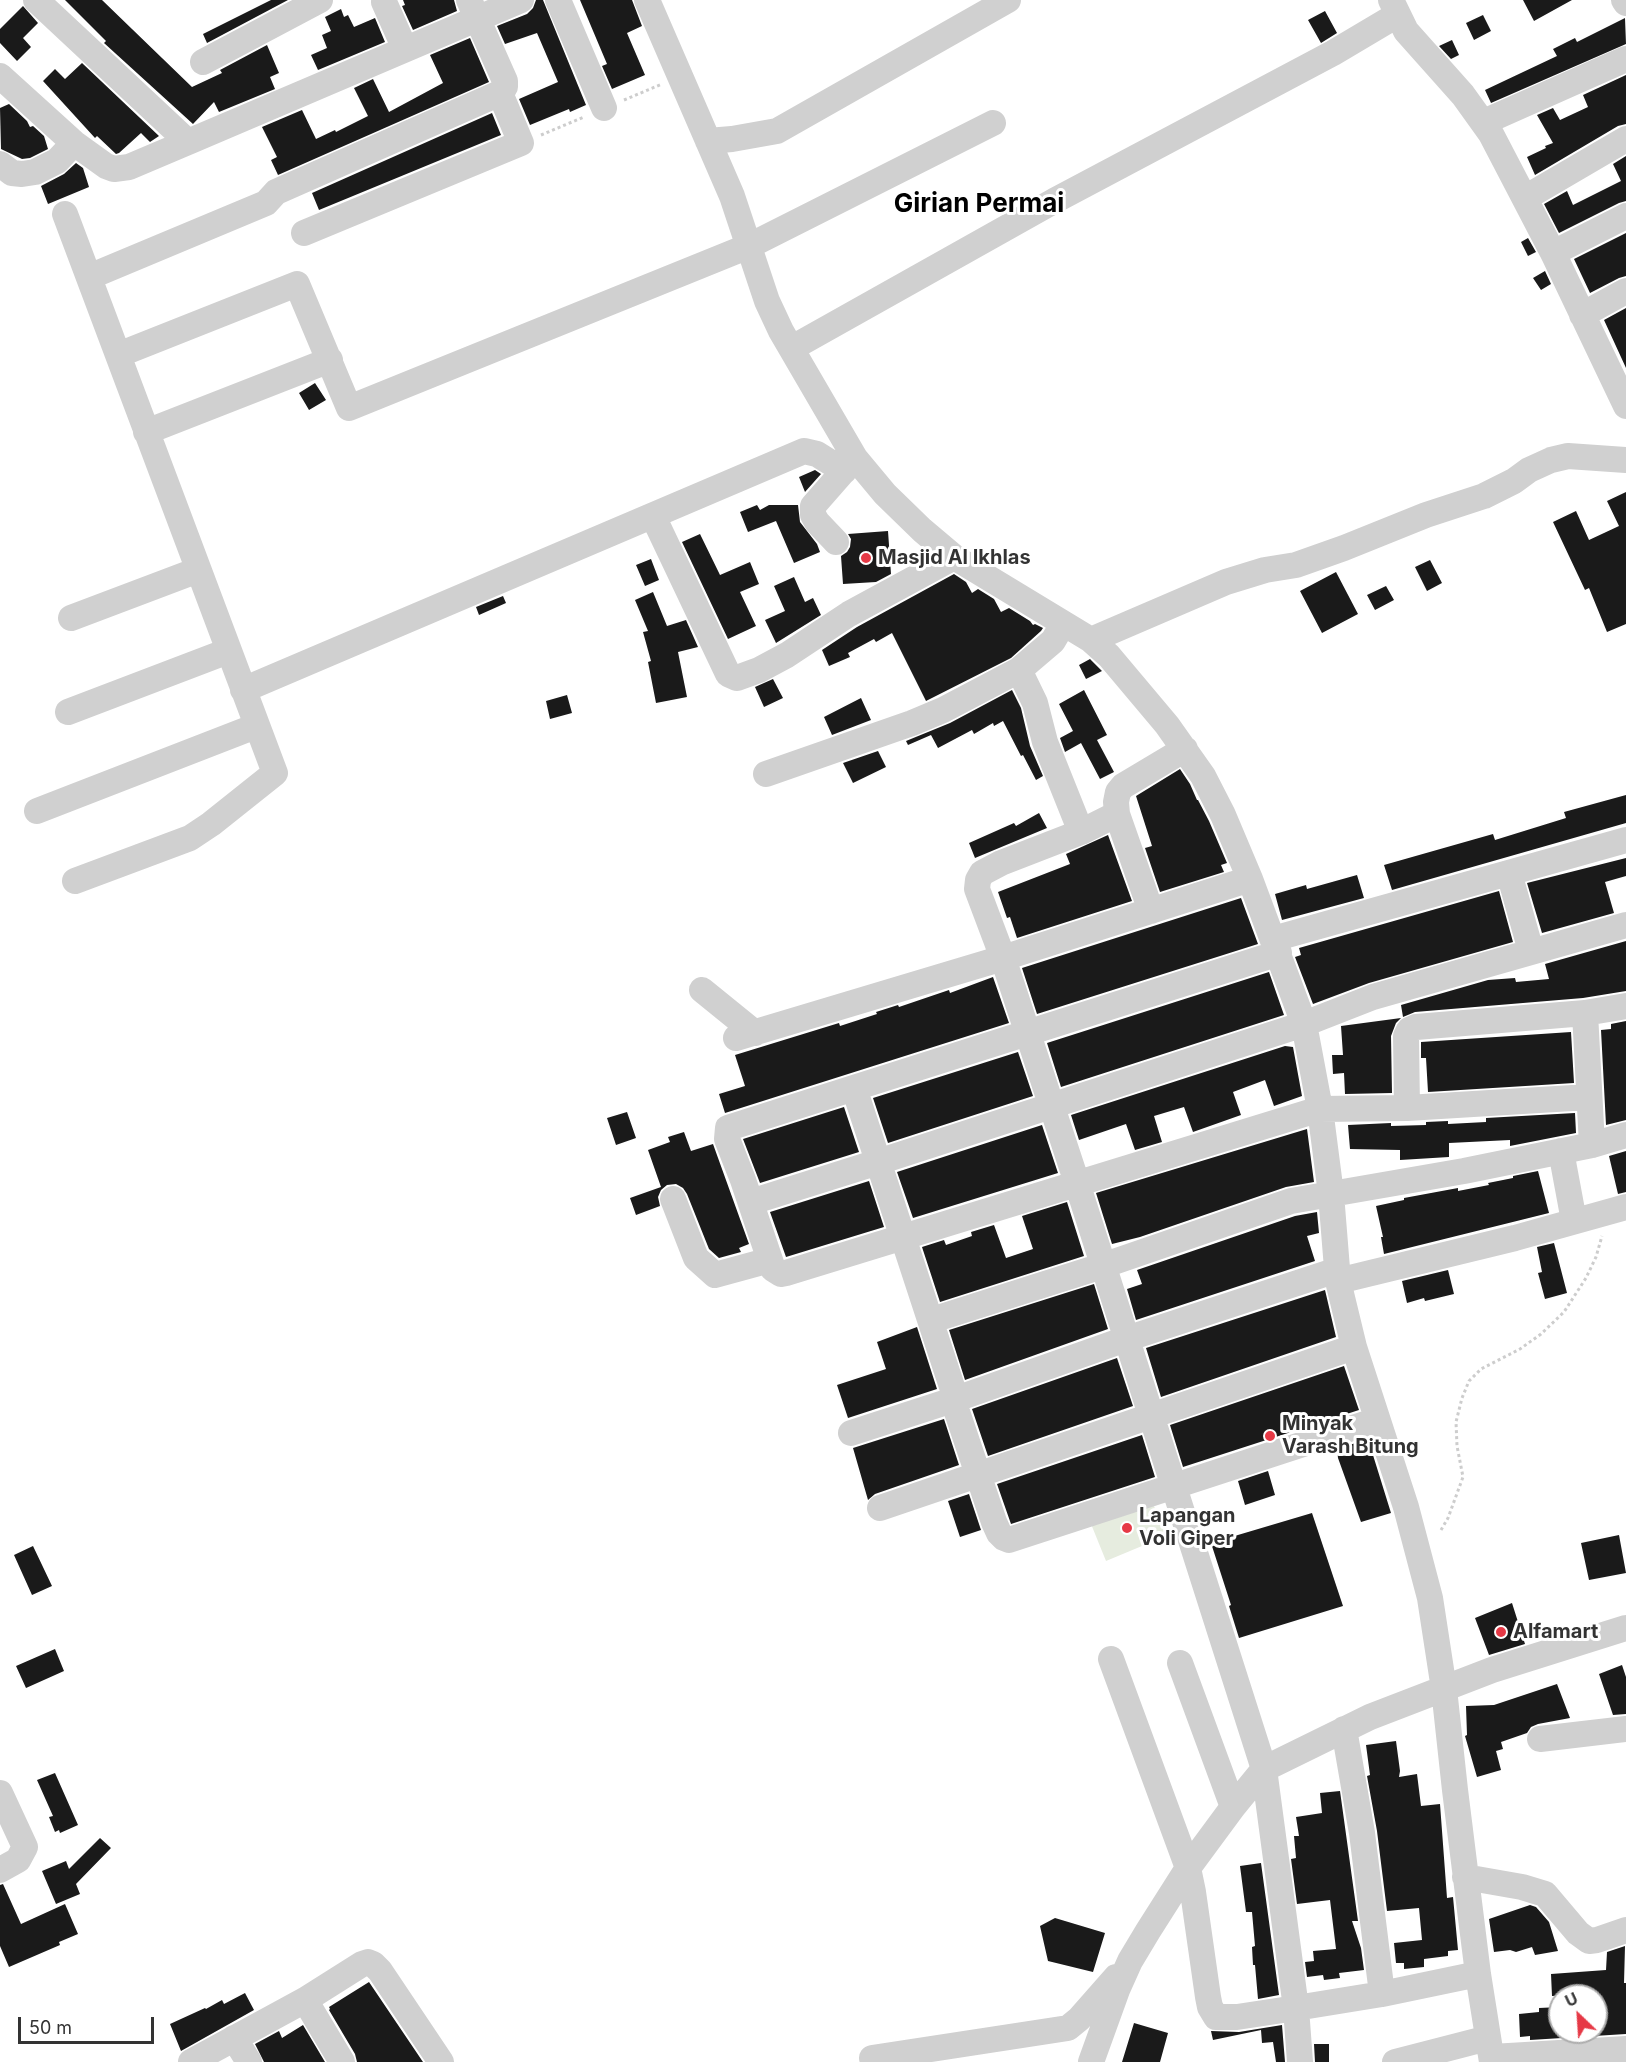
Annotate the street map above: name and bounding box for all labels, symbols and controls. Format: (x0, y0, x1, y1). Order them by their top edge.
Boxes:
district label: Girian Permai (894, 188, 1064, 220)
place label: Masjid Al Ikhlas (878, 546, 1031, 570)
marker: Masjid Al Ikhlas (859, 551, 873, 565)
place label: Minyak Varash Bitung (1282, 1412, 1419, 1459)
marker: Minyak Varash Bitung (1263, 1429, 1277, 1443)
place label: Lapangan Voli Giper (1139, 1504, 1235, 1551)
marker: Lapangan Voli Giper (1120, 1521, 1134, 1535)
place label: Alfamart (1513, 1620, 1598, 1644)
marker: Alfamart (1494, 1625, 1508, 1639)
north arrow (1548, 1984, 1608, 2044)
text: U (1562, 1988, 1581, 2011)
scale bar (21, 2005, 158, 2043)
text: 50 m (29, 2017, 72, 2038)

